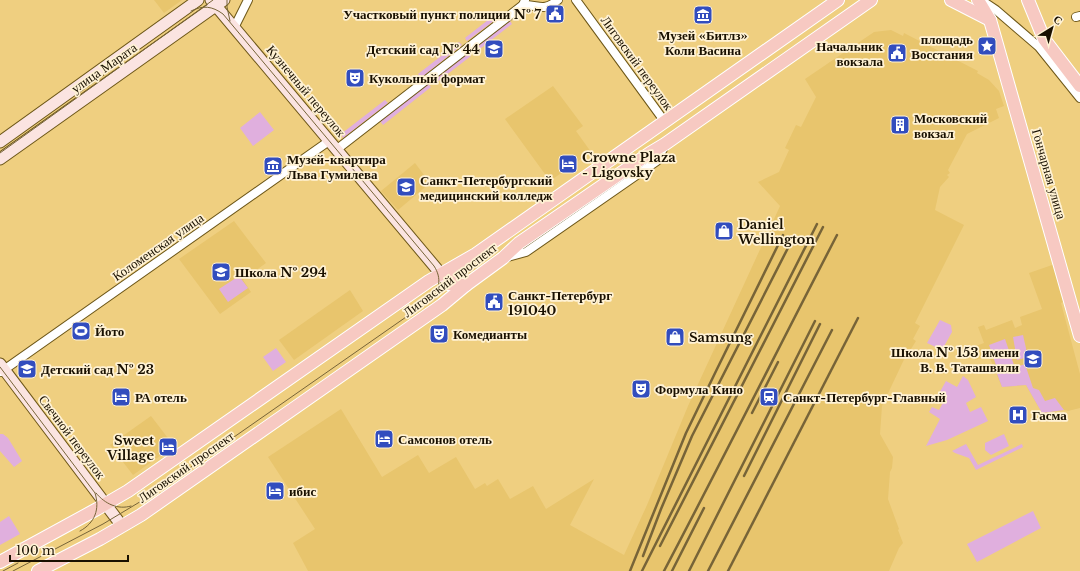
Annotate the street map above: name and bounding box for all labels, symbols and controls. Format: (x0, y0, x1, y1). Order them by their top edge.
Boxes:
public building icon: Участковый пункт полиции № 7 (544, 3, 566, 25)
museum icon: Музей «Битлз» Коли Васина (692, 4, 714, 26)
place label: Участковый пункт полиции № 7 (343, 6, 541, 23)
north arrow (1032, 8, 1072, 48)
street label: Лиговский переулок (597, 12, 677, 114)
text: С (1051, 12, 1065, 28)
place label: Музей «Битлз» Коли Васина (658, 27, 748, 59)
place label: площадь Восстания (911, 31, 973, 63)
place icon: площадь Восстания (976, 35, 998, 57)
school or university icon: Детский сад № 44 (483, 38, 505, 60)
place label: Начальник вокзала (816, 38, 883, 70)
street label: улица Марата (68, 39, 140, 97)
place label: Детский сад № 44 (367, 41, 480, 58)
street label: Кузнечный переулок (263, 42, 350, 141)
public building icon: Начальник вокзала (886, 42, 908, 64)
theatre icon: Кукольный формат (344, 67, 366, 89)
place label: Кукольный формат (369, 70, 485, 87)
place label: Московский вокзал (914, 110, 988, 142)
building icon: Московский вокзал (889, 114, 911, 136)
street label: Гончарная улица (1028, 127, 1070, 221)
place label: Crowne Plaza - Ligovsky (582, 149, 676, 181)
place label: Музей-квартира Льва Гумилева (287, 151, 386, 183)
hotel icon: Crowne Plaza - Ligovsky (557, 153, 579, 175)
museum icon: Музей-квартира Льва Гумилева (262, 155, 284, 177)
place label: Санкт-Петербургский медицинский колледж (420, 172, 553, 204)
school or university icon: Санкт-Петербургский медицинский колледж (395, 176, 417, 198)
street label: Коломенская улица (109, 209, 207, 285)
place label: Daniel Wellington (737, 216, 815, 248)
shop icon: Daniel Wellington (713, 220, 735, 242)
street label: Лиговский проспект (399, 239, 501, 321)
school or university icon: Школа № 294 (210, 261, 232, 283)
place label: Школа № 294 (235, 264, 327, 281)
place label: Санкт-Петербург 191040 (508, 287, 612, 319)
public building icon: Санкт-Петербург 191040 (483, 291, 505, 313)
sports icon: Йото (70, 320, 92, 342)
place label: Йото (95, 323, 124, 340)
theatre icon: Комедианты (428, 323, 450, 345)
place label: Комедианты (453, 326, 527, 343)
shop icon: Samsung (664, 326, 686, 348)
place label: Samsung (689, 329, 753, 346)
place label: Школа № 153 имени В. В. Таташвили (891, 344, 1020, 376)
school or university icon: Школа № 153 имени В. В. Таташвили (1022, 348, 1044, 370)
school or university icon: Детский сад № 23 (16, 358, 38, 380)
place label: Детский сад № 23 (41, 361, 154, 378)
theatre icon: Формула Кино (630, 378, 652, 400)
place label: Формула Кино (655, 381, 743, 398)
hotel icon: РА отель (110, 386, 132, 408)
station icon: Санкт-Петербург-Главный (758, 386, 780, 408)
place label: РА отель (135, 389, 187, 406)
place label: Санкт-Петербург-Главный (783, 389, 946, 406)
street label: Свечной переулок (35, 392, 110, 483)
hospital icon: Гасма (1007, 404, 1029, 426)
place label: Гасма (1032, 407, 1067, 424)
street label: Лиговский проспект (135, 427, 238, 507)
hotel icon: Самсонов отель (373, 428, 395, 450)
place label: Самсонов отель (398, 431, 492, 448)
place label: Sweet Village (106, 432, 154, 464)
hotel icon: Sweet Village (157, 436, 179, 458)
hotel icon: ибис (264, 480, 286, 502)
place label: ибис (289, 483, 316, 500)
scale bar (10, 537, 128, 563)
text: 100 m (16, 543, 55, 558)

